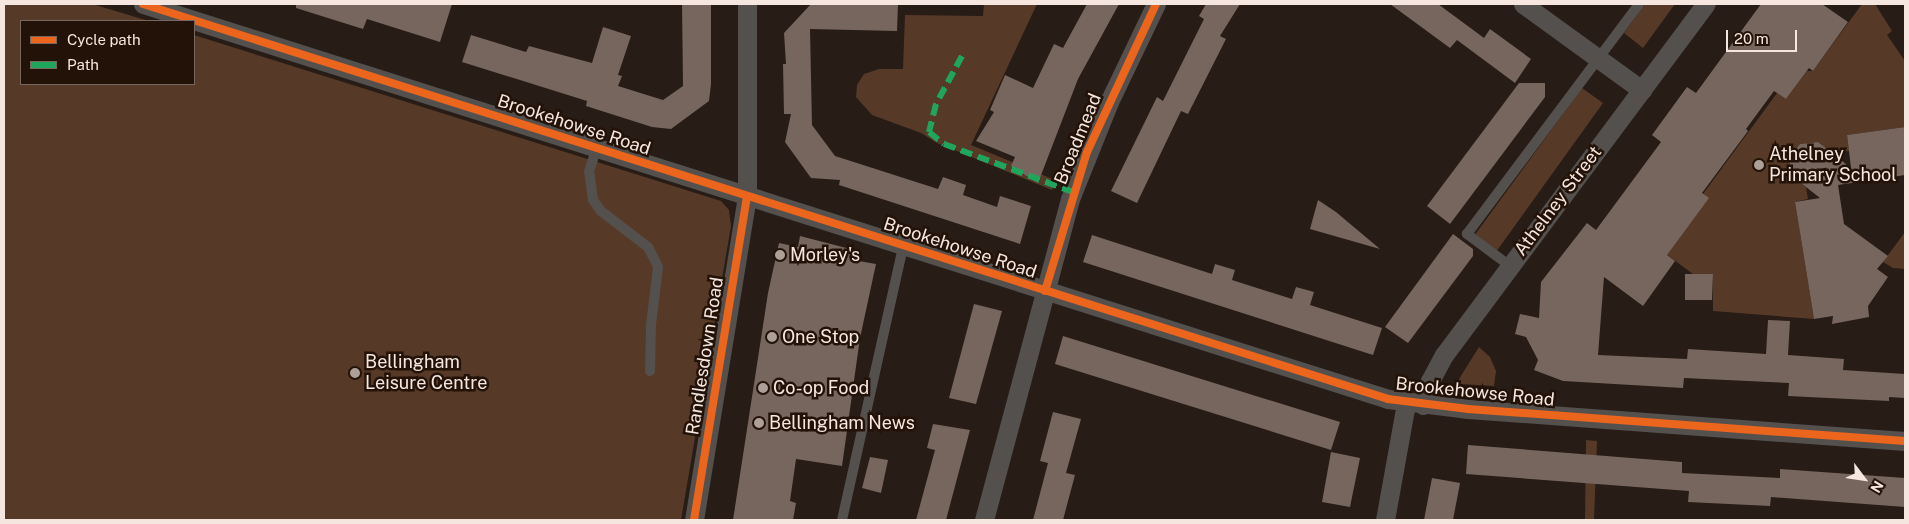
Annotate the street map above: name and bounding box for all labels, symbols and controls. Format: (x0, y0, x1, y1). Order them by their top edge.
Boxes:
legend (20, 20, 195, 85)
scale bar (1729, 20, 1800, 52)
text: 20 m (1734, 30, 1769, 47)
text: Cycle path (67, 31, 141, 48)
text: Path (67, 56, 99, 73)
street label: Brookehowse Road (495, 90, 653, 160)
street label: Broadmead (1050, 90, 1106, 188)
street label: Athelney Street (1510, 142, 1606, 260)
place label: Athelney Primary School (1769, 144, 1897, 186)
marker: Athelney Primary School (1753, 159, 1765, 171)
street label: Brookehowse Road (881, 213, 1039, 283)
place label: Morley's (790, 244, 860, 266)
marker: Morley's (774, 249, 786, 261)
street label: Randlesdown Road (682, 275, 728, 437)
place label: One Stop (782, 326, 859, 348)
marker: One Stop (766, 331, 778, 343)
place label: Bellingham Leisure Centre (365, 352, 487, 394)
marker: Bellingham Leisure Centre (349, 367, 361, 379)
street label: Brookehowse Road (1394, 373, 1556, 411)
place label: Co-op Food (773, 377, 869, 399)
marker: Co-op Food (757, 382, 769, 394)
place label: Bellingham News (769, 412, 915, 434)
marker: Bellingham News (753, 417, 765, 429)
north arrow (1839, 454, 1889, 504)
text: N (1867, 478, 1887, 496)

